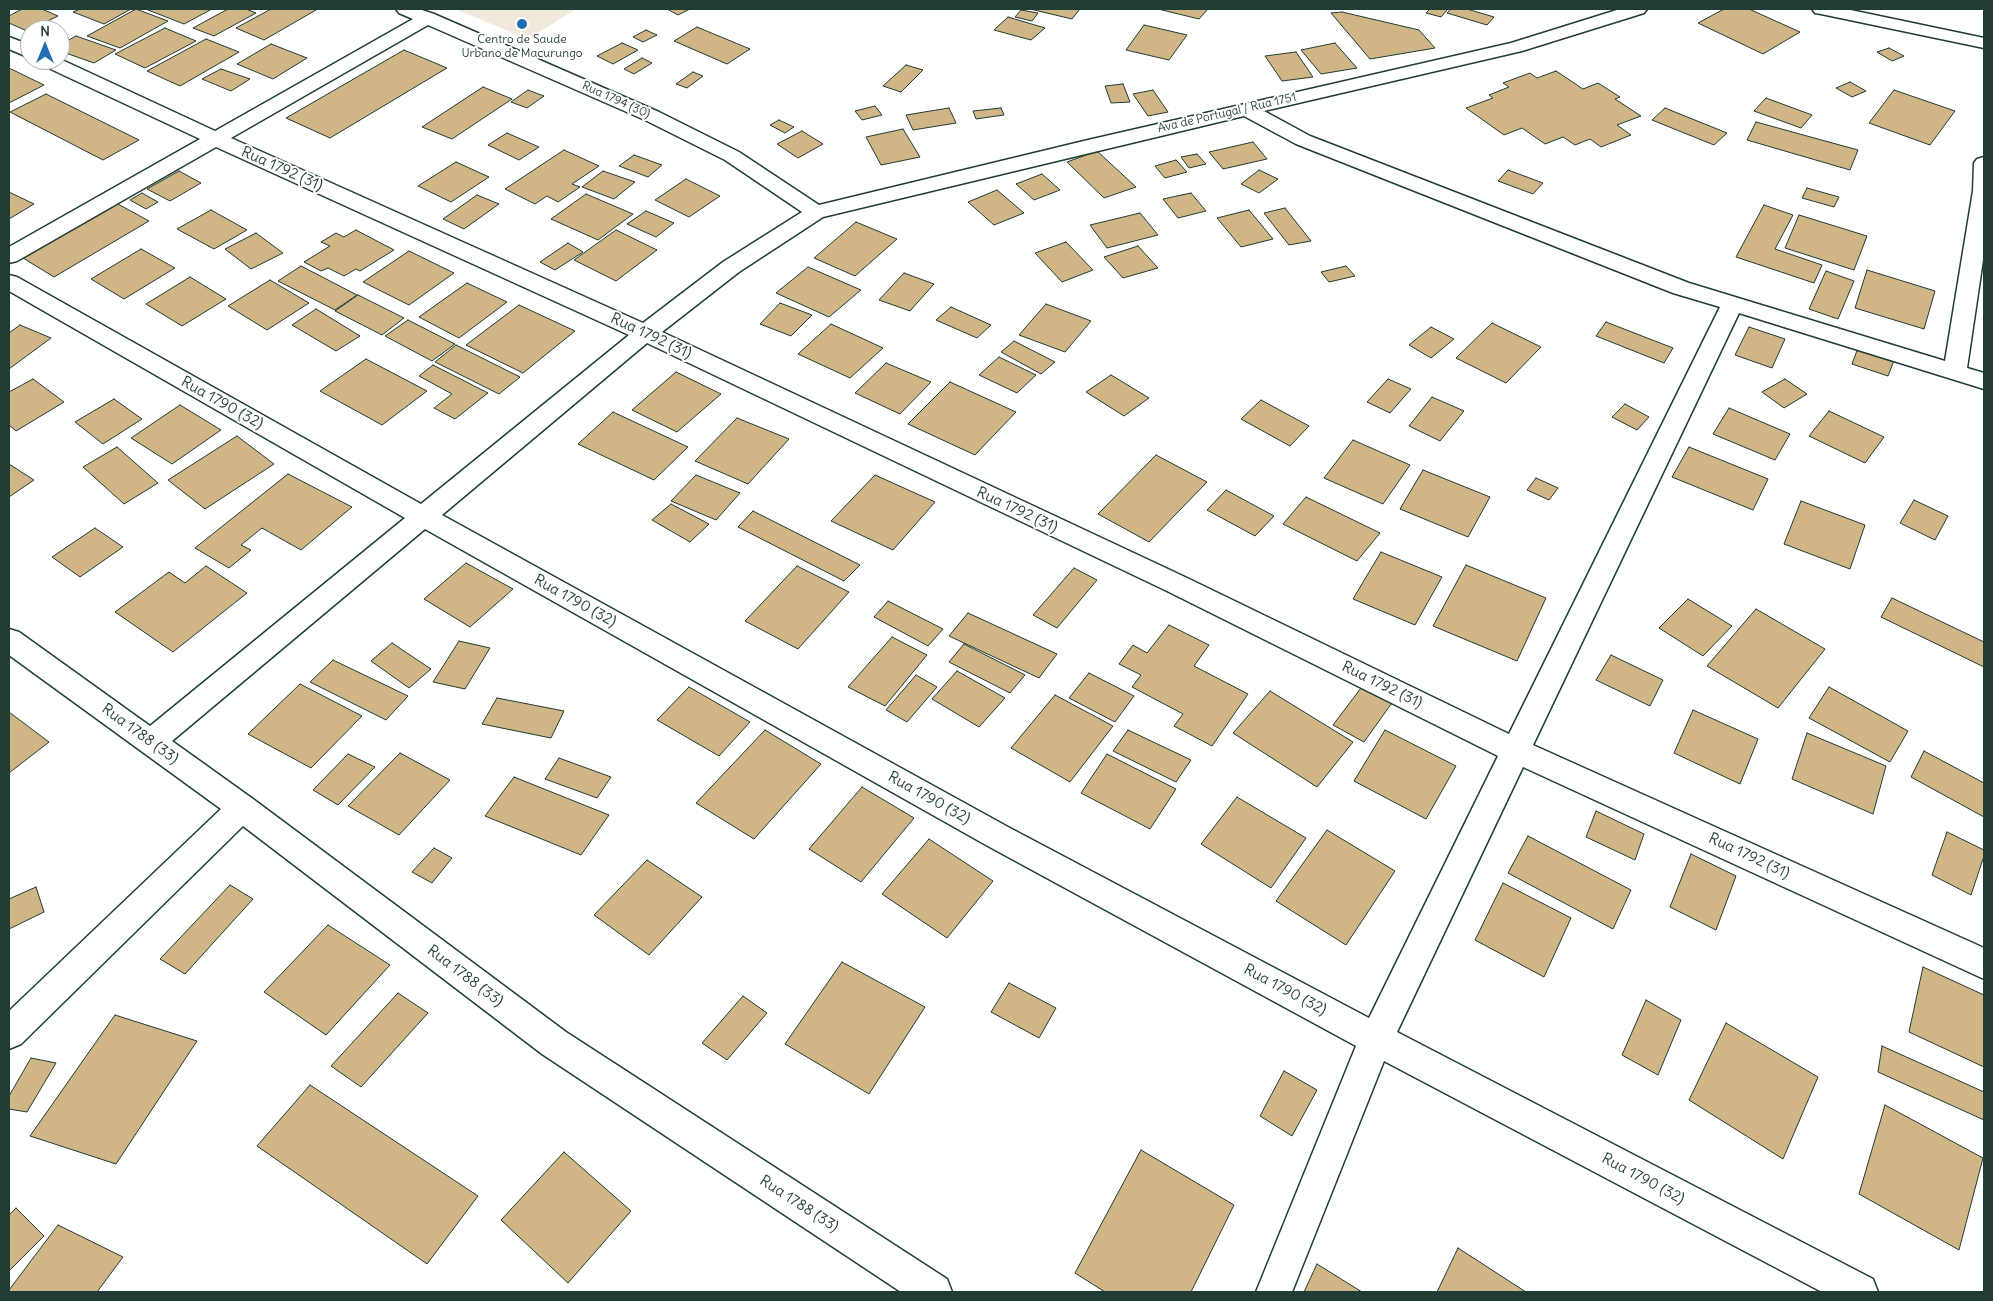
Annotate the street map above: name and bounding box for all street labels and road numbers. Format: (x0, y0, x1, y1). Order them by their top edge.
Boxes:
street label: Rua 1794 (30) (580, 79, 652, 121)
street label: Ava de Portugal / Rua 1751 (1156, 90, 1298, 136)
street label: Rua 1792 (31) (238, 143, 326, 195)
street label: Rua 1792 (31) (608, 309, 694, 363)
street label: Rua 1790 (32) (178, 373, 266, 433)
street label: Rua 1792 (31) (974, 483, 1060, 537)
street label: Rua 1790 (32) (531, 571, 619, 631)
street label: Rua 1792 (31) (1339, 658, 1425, 712)
street label: Rua 1788 (33) (98, 700, 182, 768)
street label: Rua 1790 (32) (885, 768, 973, 828)
street label: Rua 1792 (31) (1706, 829, 1792, 883)
street label: Rua 1788 (33) (423, 942, 507, 1010)
street label: Rua 1790 (32) (1240, 961, 1330, 1019)
street label: Rua 1790 (32) (1598, 1150, 1688, 1208)
street label: Rua 1788 (33) (756, 1172, 842, 1236)

